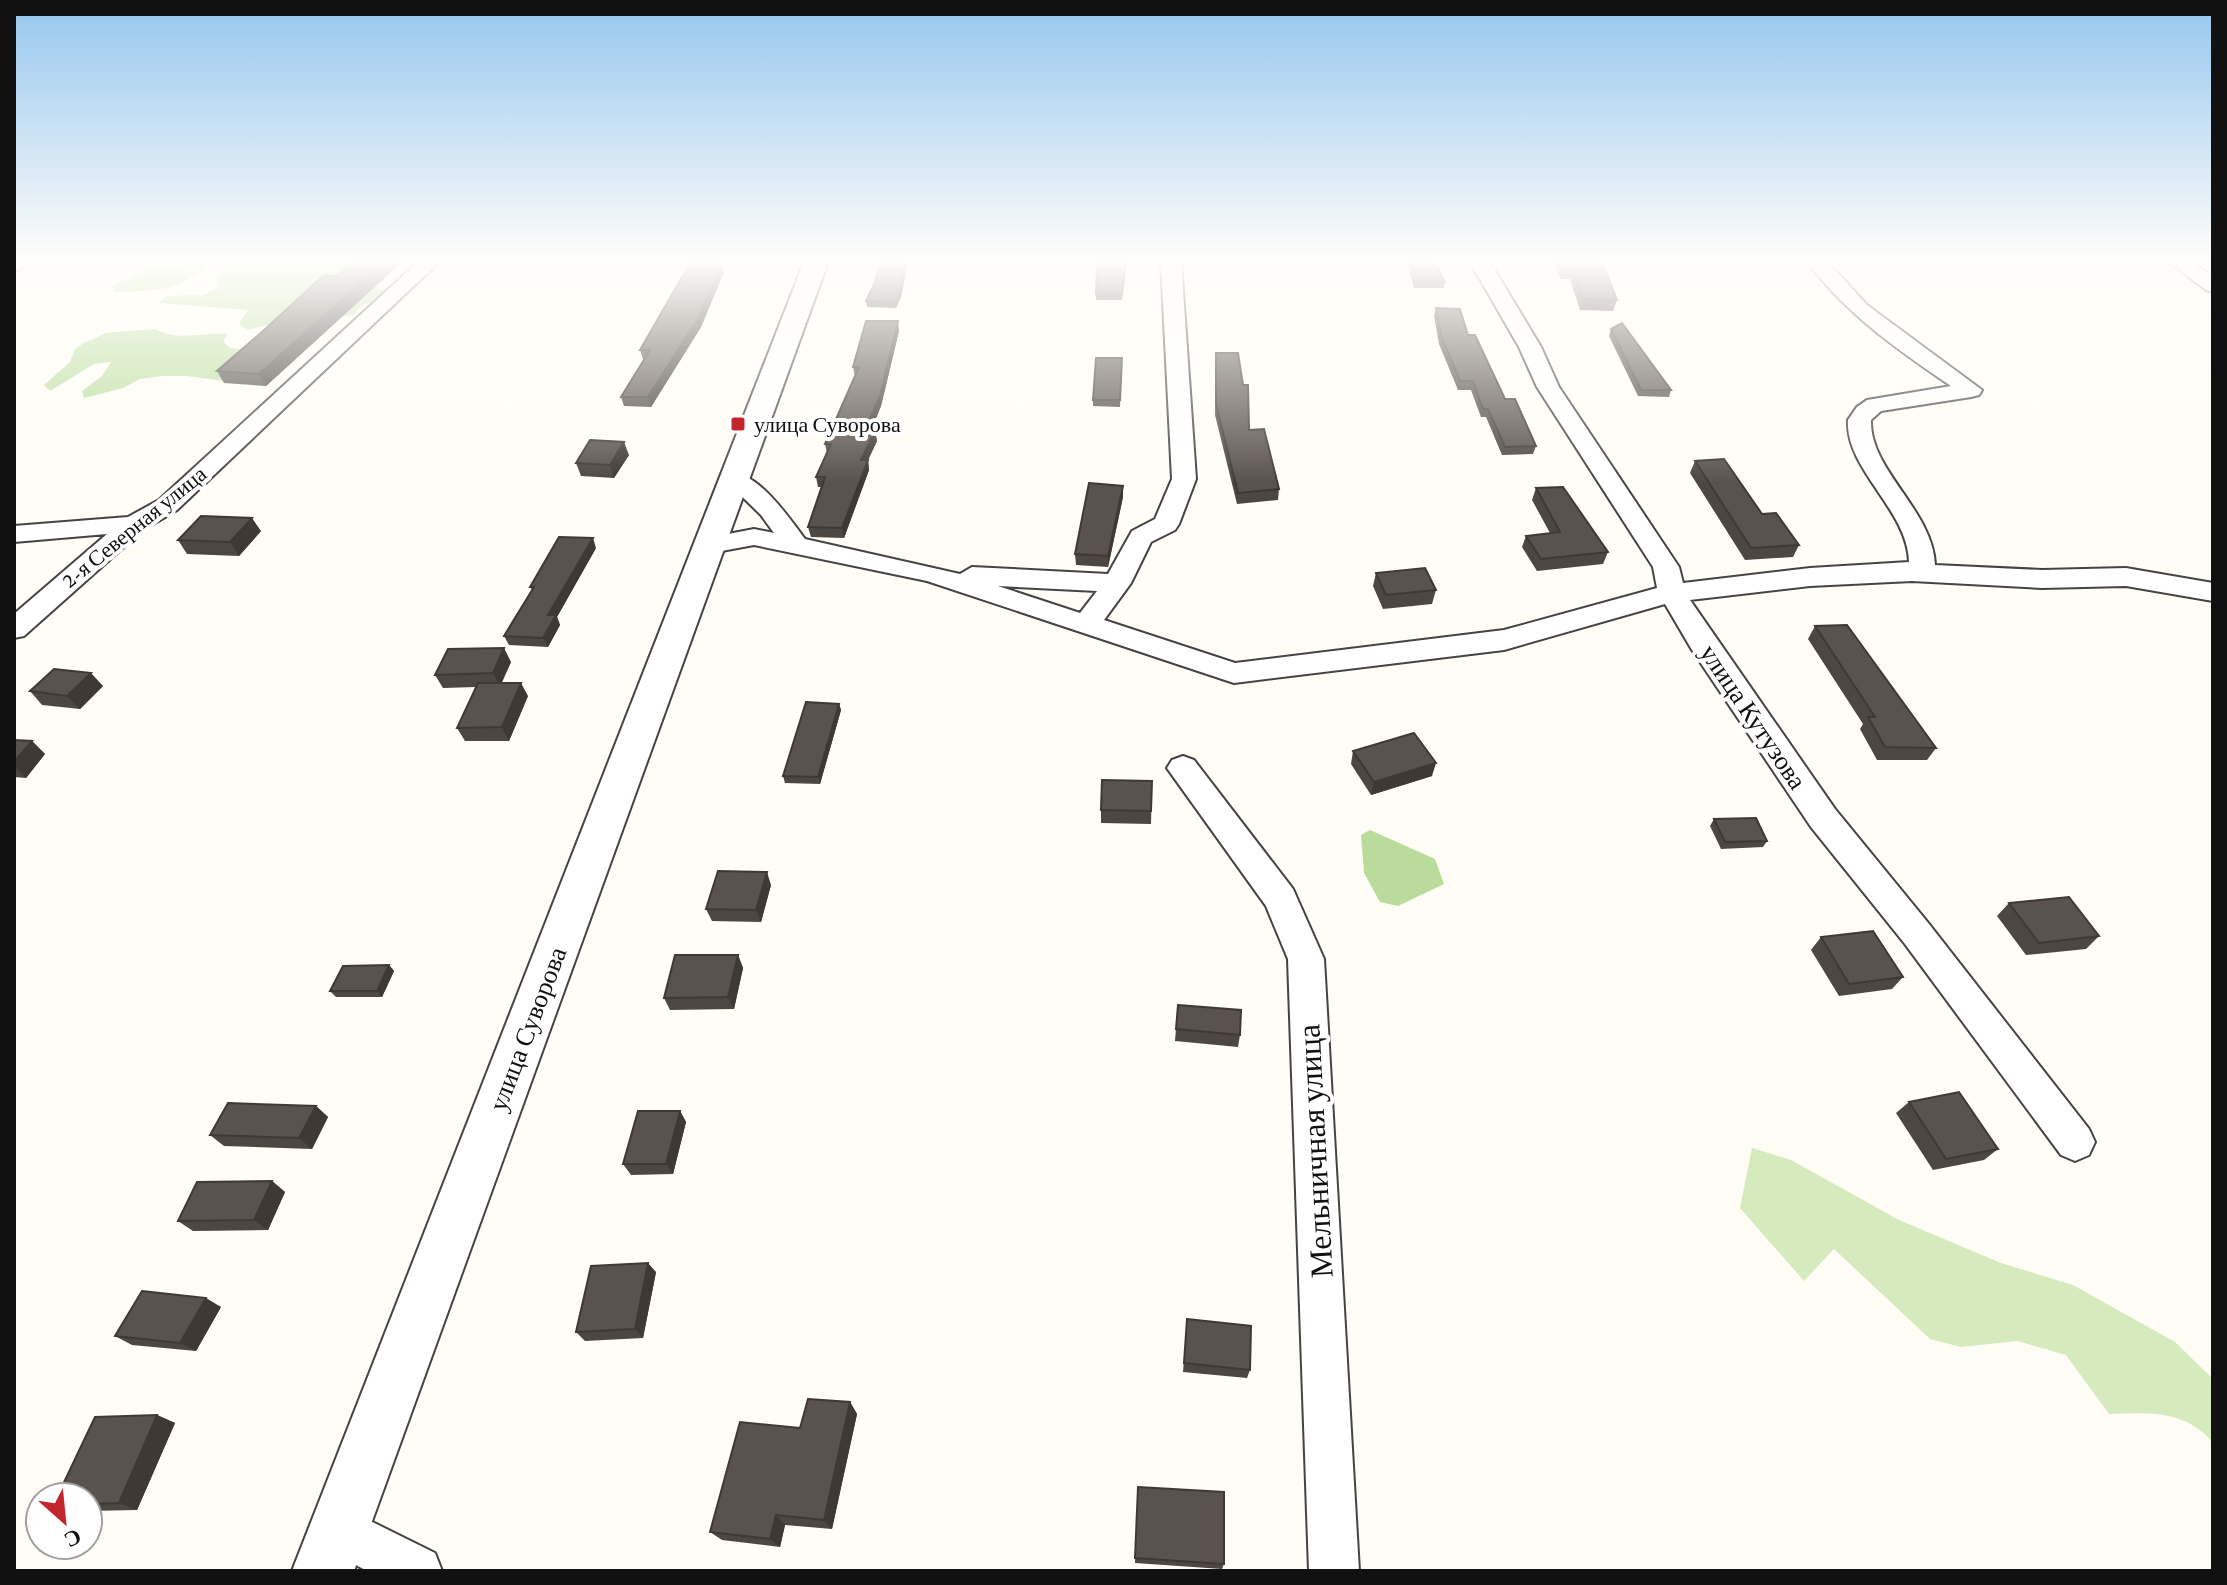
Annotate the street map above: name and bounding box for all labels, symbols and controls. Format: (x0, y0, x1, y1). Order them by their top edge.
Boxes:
place label: улица Суворова (754, 412, 901, 437)
marker: улица Суворова (729, 415, 747, 433)
street label: 2-я Северная улица (57, 461, 211, 593)
street label: улица Кутузова (1694, 639, 1812, 795)
street label: улица Суворова (483, 942, 573, 1115)
street label: Мельничная улица (1290, 1023, 1340, 1279)
north arrow (24, 1481, 104, 1561)
text: С (60, 1524, 86, 1553)

